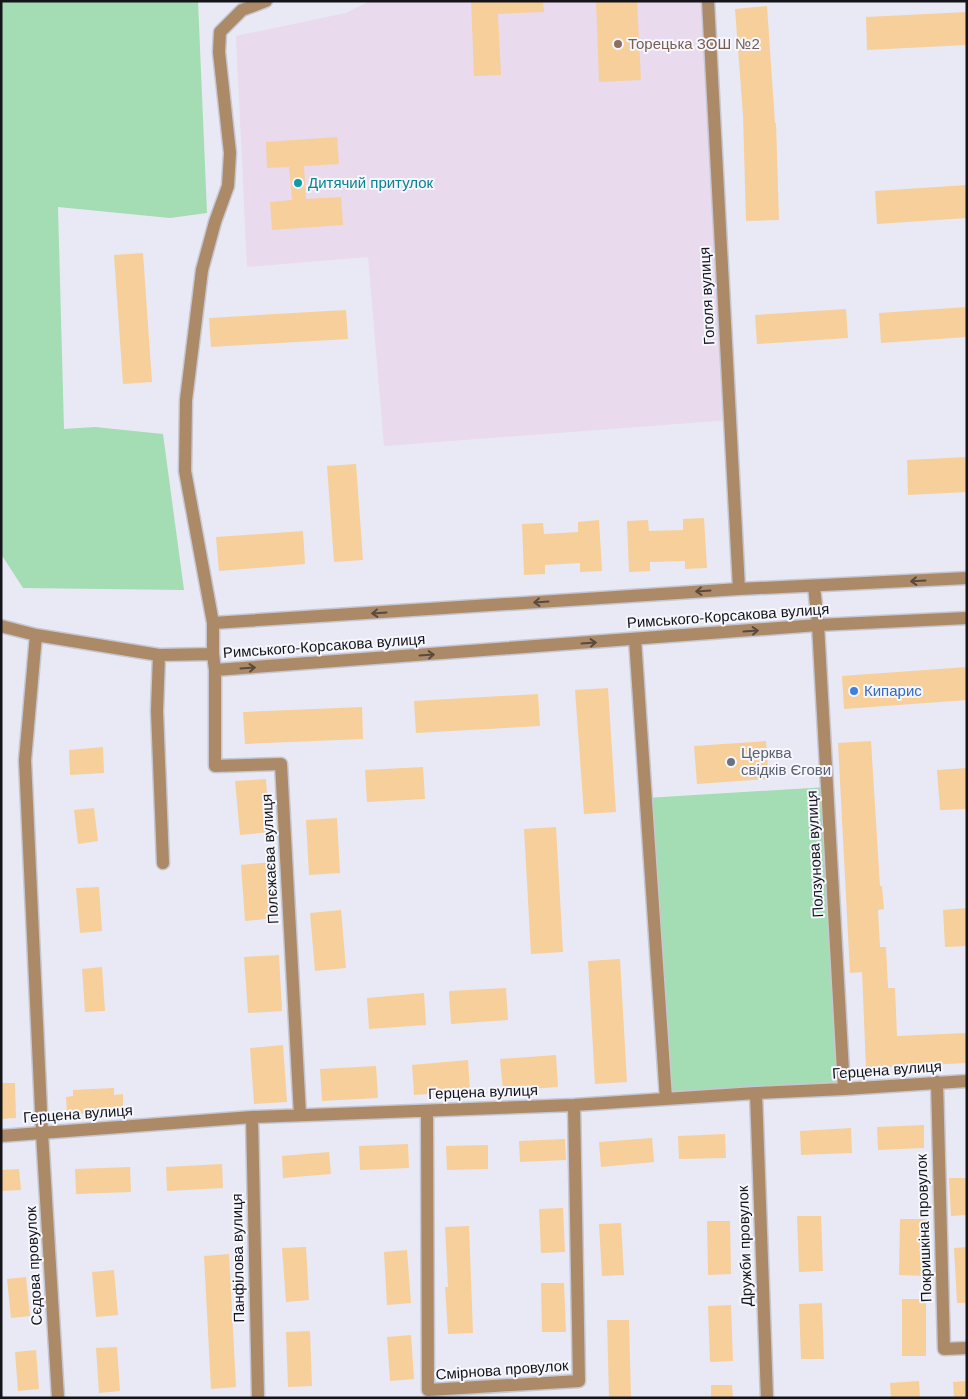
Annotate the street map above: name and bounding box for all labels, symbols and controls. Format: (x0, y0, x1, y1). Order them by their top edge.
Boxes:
place label: Торецька ЗОШ №2 (628, 35, 760, 52)
marker: Торецька ЗОШ №2 (612, 38, 624, 50)
place label: Дитячий притулок (308, 174, 434, 191)
marker: Дитячий притулок (292, 177, 304, 189)
street label: Гоголя вулиця (695, 246, 718, 346)
one-way arrow (910, 576, 926, 585)
one-way arrow (696, 587, 712, 596)
one-way arrow (533, 597, 549, 607)
street label: Римського-Корсакова вулиця (626, 600, 830, 631)
one-way arrow (371, 608, 387, 617)
one-way arrow (743, 626, 759, 635)
street label: Римського-Корсакова вулиця (222, 630, 426, 661)
one-way arrow (581, 638, 597, 647)
one-way arrow (419, 650, 435, 659)
one-way arrow (240, 663, 256, 672)
place label: Кипарис (864, 682, 922, 699)
marker: Кипарис (848, 685, 860, 697)
place label: Церква свідків Єгови (741, 744, 831, 778)
marker: Церква свідків Єгови (725, 756, 737, 768)
street label: Ползунова вулиця (803, 790, 826, 918)
street label: Полєжаєва вулиця (258, 794, 281, 924)
street label: Герцена вулиця (831, 1057, 942, 1082)
street label: Герцена вулиця (428, 1081, 538, 1102)
street label: Герцена вулиця (22, 1101, 133, 1126)
street label: Покришкіна провулок (912, 1153, 935, 1303)
street label: Дружби провулок (734, 1185, 755, 1307)
street label: Панфілова вулиця (228, 1193, 247, 1323)
street label: Сєдова провулок (22, 1206, 45, 1326)
street label: Смірнова провулок (435, 1356, 569, 1383)

